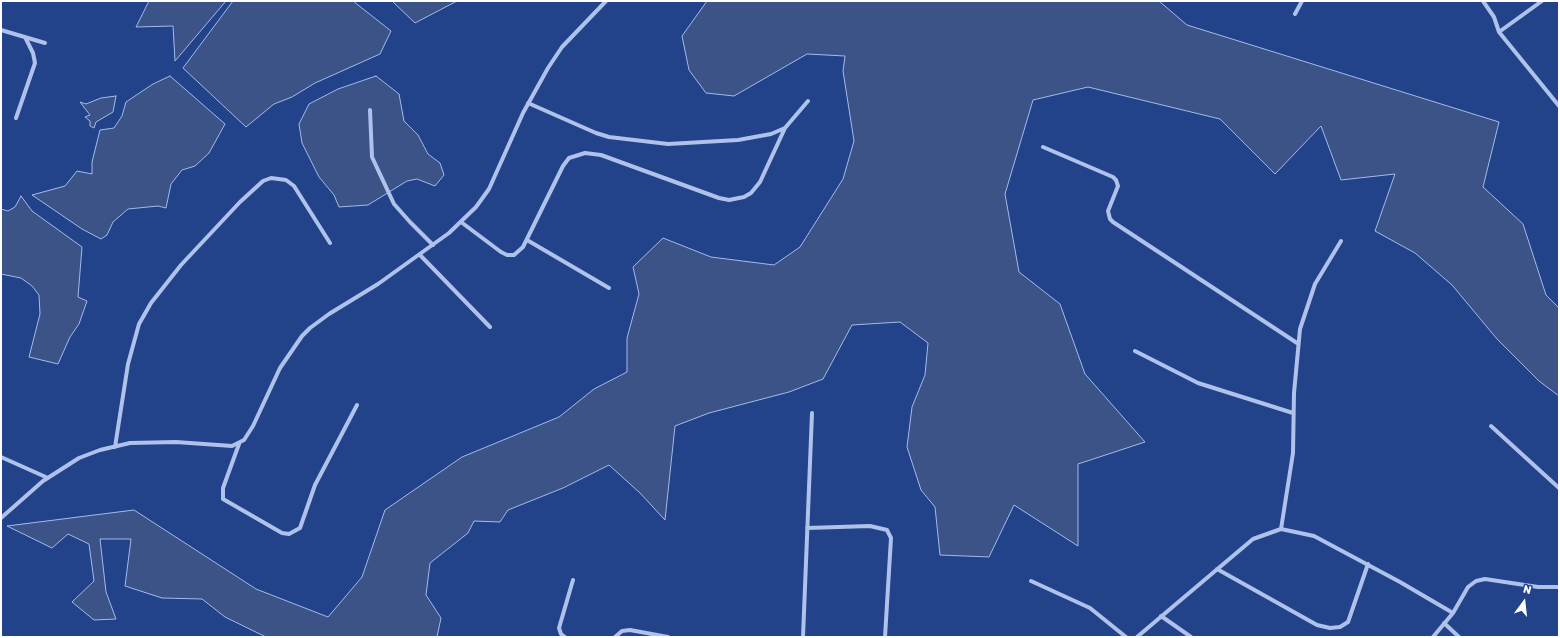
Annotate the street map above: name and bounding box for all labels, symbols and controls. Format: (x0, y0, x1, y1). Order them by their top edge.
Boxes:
north arrow (1504, 582, 1544, 622)
text: N (1522, 583, 1533, 597)

